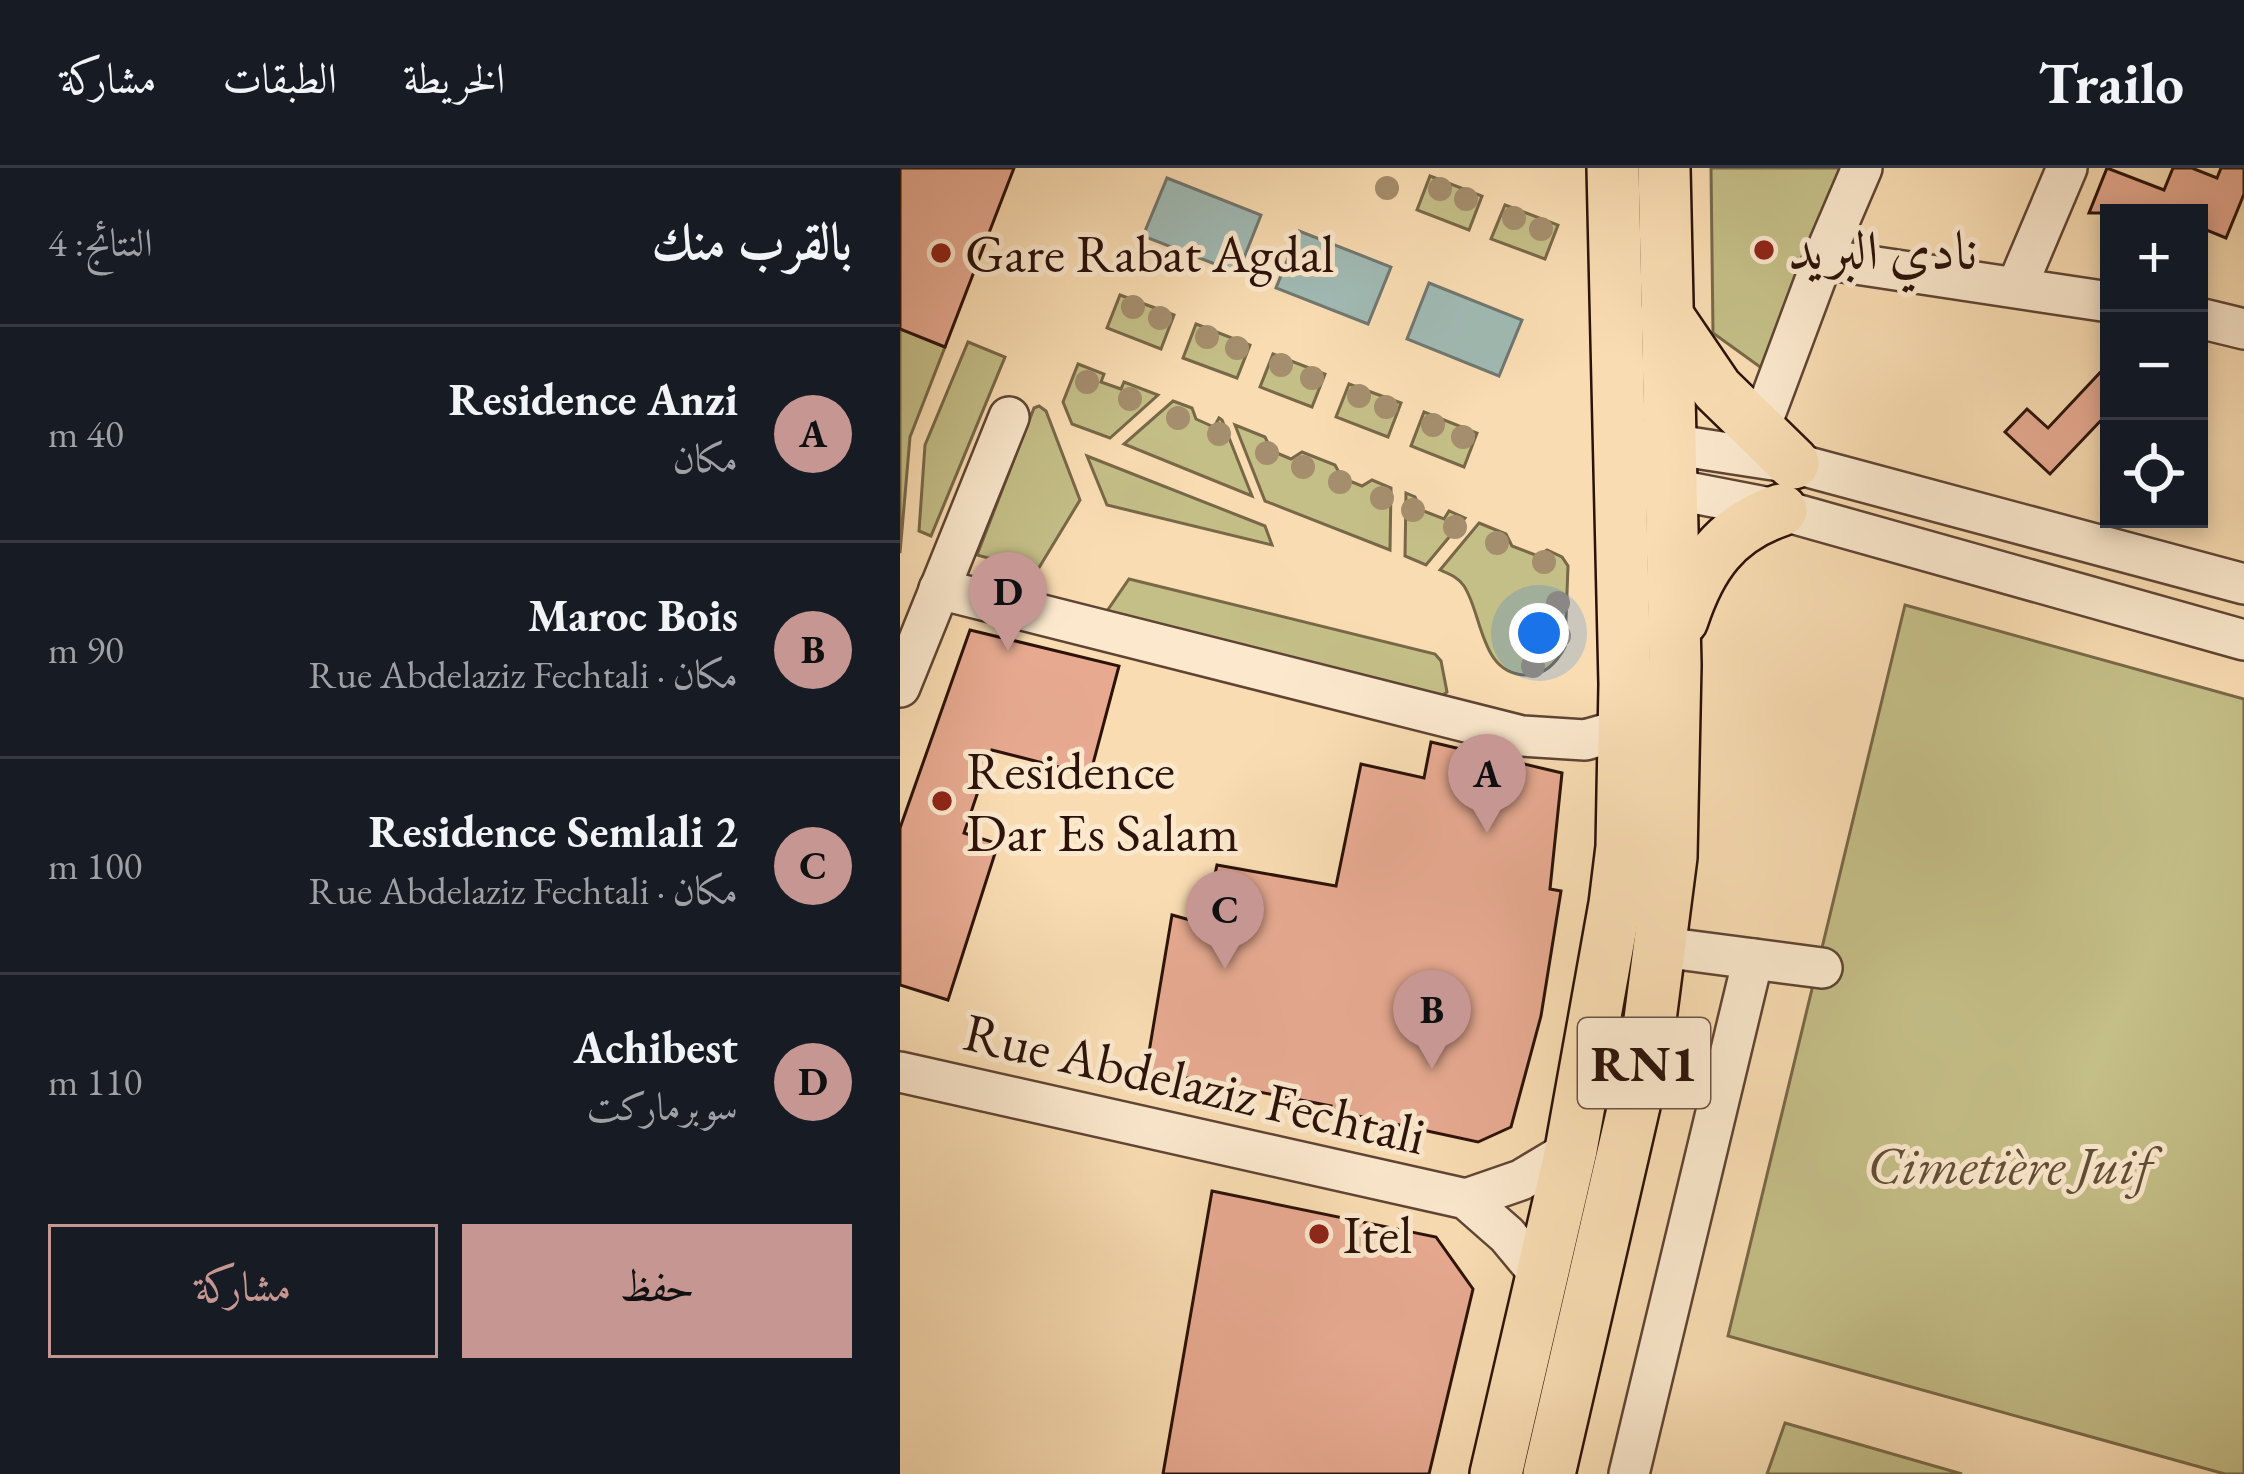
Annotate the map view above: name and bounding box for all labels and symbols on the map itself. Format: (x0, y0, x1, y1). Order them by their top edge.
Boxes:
place label: نادي البريد (1788, 215, 1977, 293)
place label: Gare Rabat Agdal (965, 218, 1335, 288)
marker: نادي البريد (1751, 237, 1777, 263)
marker: Gare Rabat Agdal (928, 240, 954, 266)
pin: D (969, 552, 1047, 651)
your location (1509, 603, 1569, 663)
pin: A (1448, 734, 1526, 833)
place label: Residence Dar Es Salam (966, 735, 1239, 867)
marker: Residence Dar Es Salam (929, 788, 955, 814)
pin: C (1186, 870, 1264, 969)
pin: B (1393, 970, 1471, 1069)
street label: Rue Abdelaziz Fechtali (957, 996, 1433, 1170)
road number: RN1 (1578, 1018, 1710, 1108)
park label: Cimetière Juif (1867, 1130, 2163, 1200)
place label: Itel (1343, 1199, 1412, 1269)
marker: Itel (1306, 1221, 1332, 1247)

